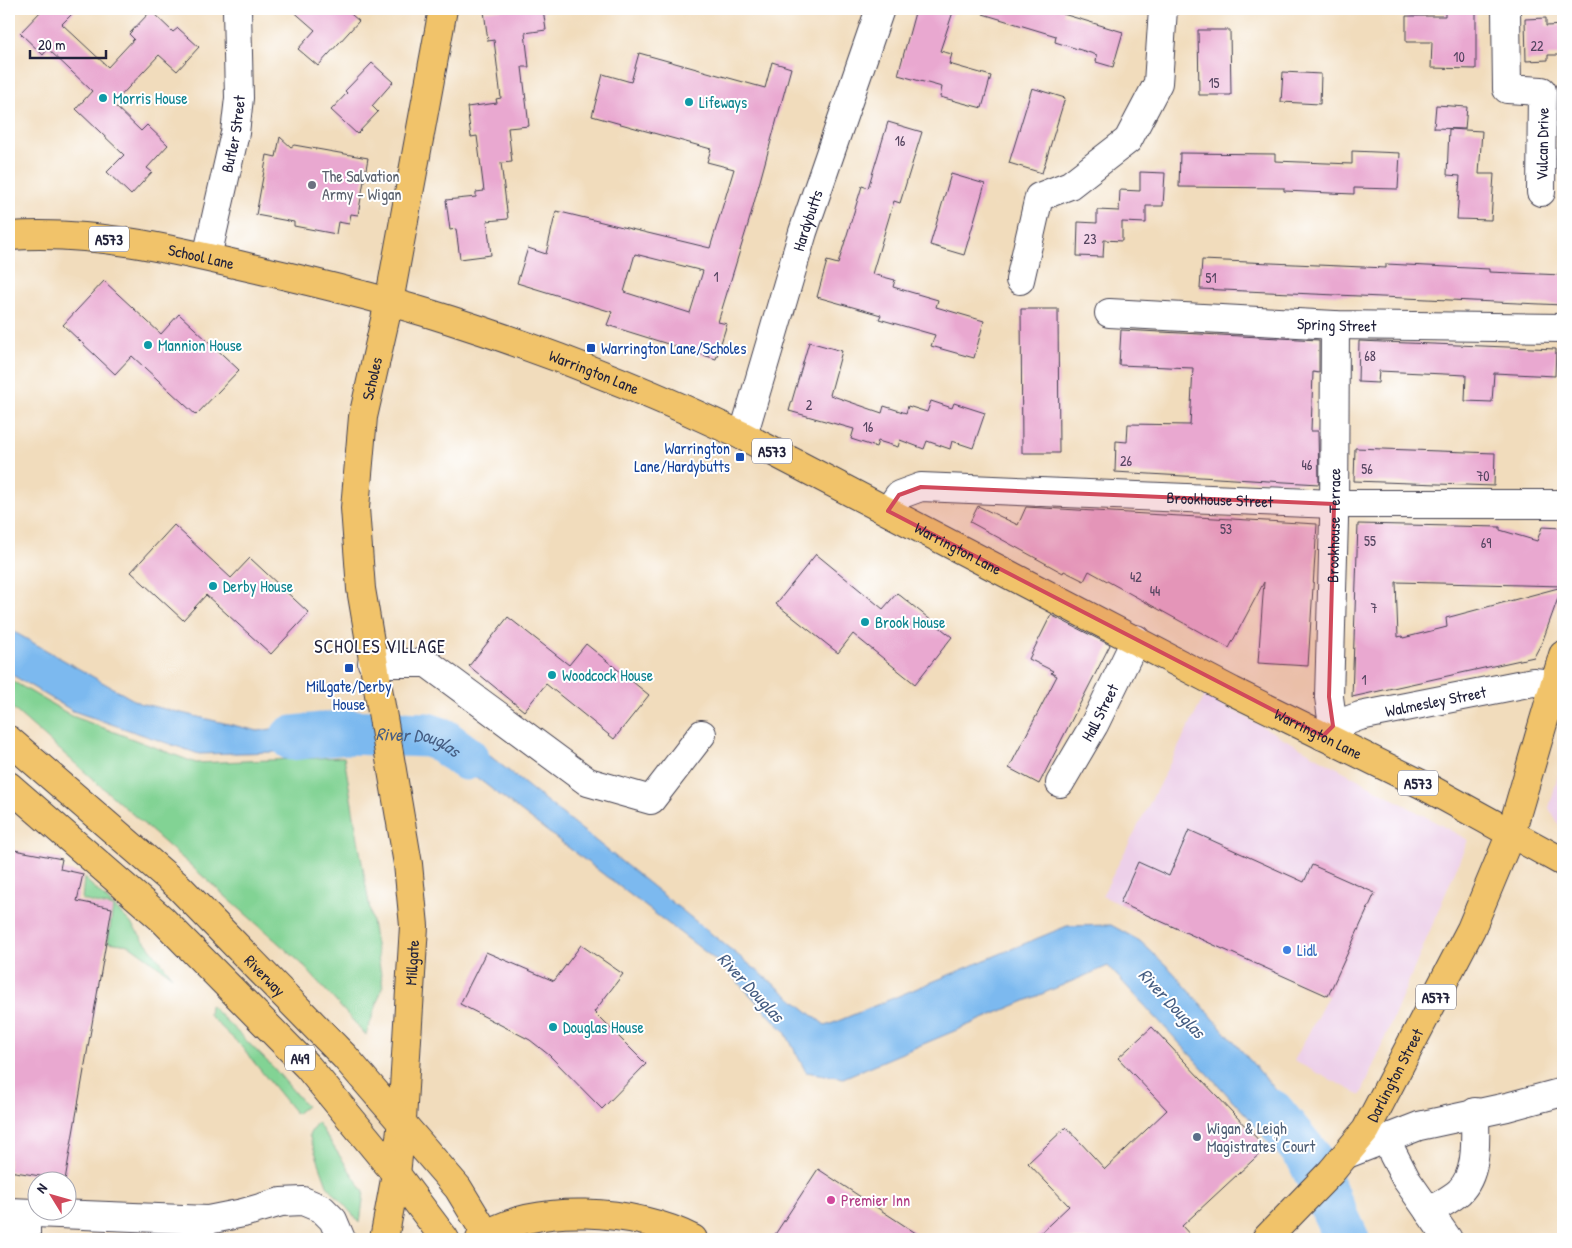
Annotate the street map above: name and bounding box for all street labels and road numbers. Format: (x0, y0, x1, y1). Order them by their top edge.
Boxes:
street label: Butler Street (215, 94, 250, 174)
street label: Vulcan Drive (1530, 107, 1554, 181)
street label: Hardybutts (787, 187, 828, 254)
road number: A573 (89, 226, 129, 252)
street label: School Lane (166, 238, 237, 275)
street label: Spring Street (1296, 312, 1377, 337)
street label: Warrington Lane (546, 344, 643, 400)
street label: Scholes (356, 355, 387, 402)
road number: A573 (752, 438, 792, 464)
street label: Brookhouse Terrace (1321, 467, 1345, 583)
street label: Brookhouse Street (1166, 486, 1274, 513)
street label: Warrington Lane (911, 516, 1006, 580)
street label: Hall Street (1076, 680, 1124, 745)
street label: Walmesley Street (1383, 680, 1488, 722)
street label: Warrington Lane (1271, 703, 1366, 765)
road number: A573 (1398, 770, 1438, 796)
street label: Millgate (399, 939, 424, 986)
street label: Riverway (240, 950, 291, 1001)
road number: A577 (1416, 984, 1456, 1010)
street label: Darlington Street (1361, 1024, 1428, 1126)
road number: A49 (285, 1046, 315, 1070)

